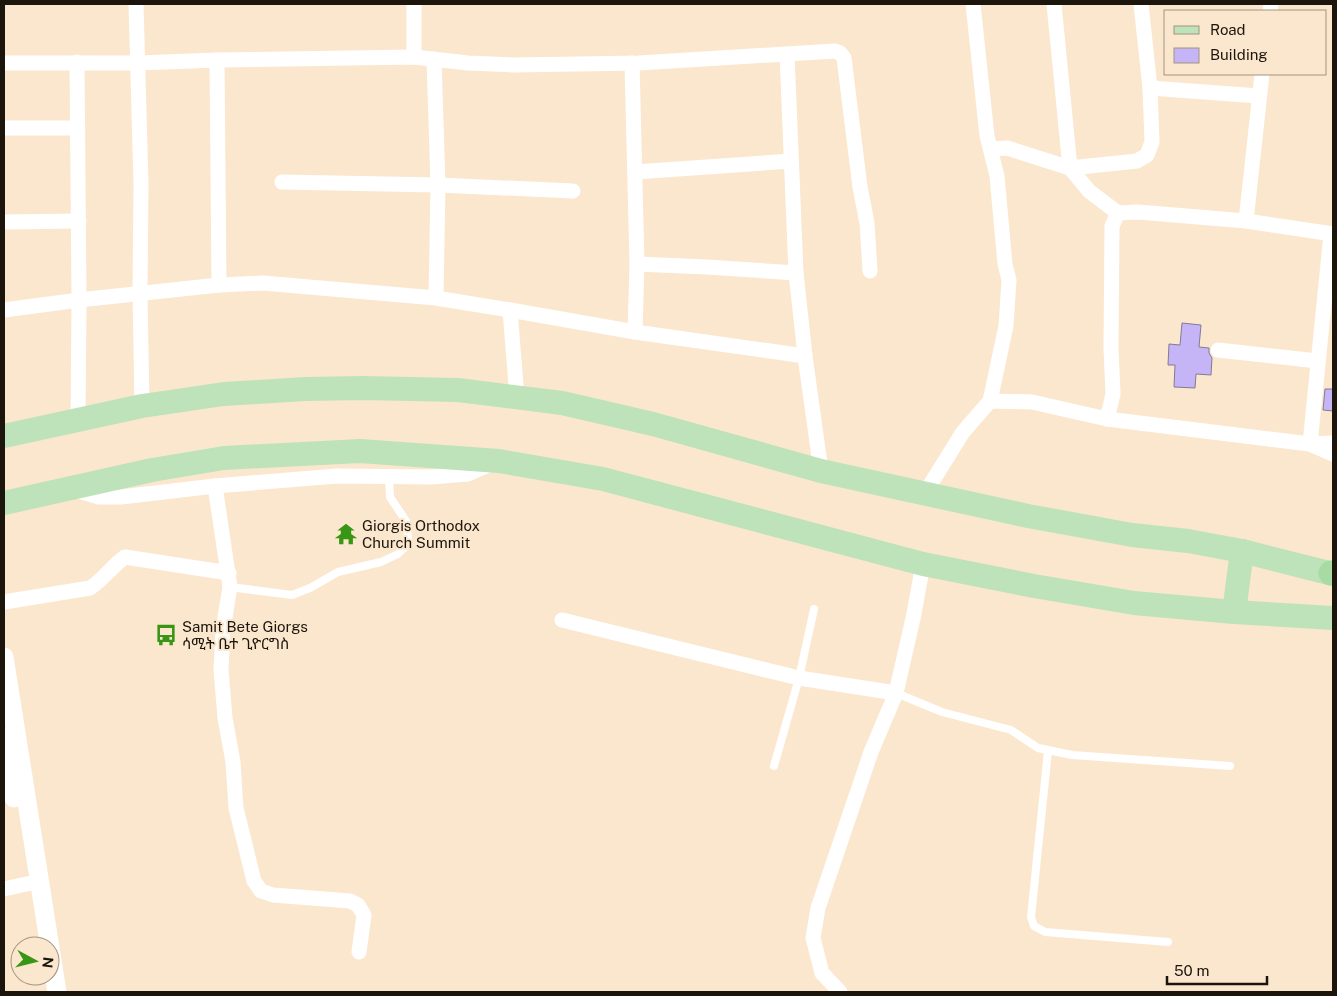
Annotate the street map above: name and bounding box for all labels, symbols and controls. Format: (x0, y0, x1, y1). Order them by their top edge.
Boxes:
legend (1164, 10, 1327, 75)
text: Road (1210, 21, 1246, 38)
text: Building (1210, 46, 1268, 63)
place label: Giorgis Orthodox Church Summit (362, 517, 480, 551)
temple icon: Giorgis Orthodox Church Summit (333, 521, 359, 547)
place label: Samit Bete Giorgs ሳሚት ቤተ ጊዮርግስ (182, 618, 308, 652)
bus stop icon: Samit Bete Giorgs ሳሚት ቤተ ጊዮርግስ (153, 622, 179, 648)
north arrow (10, 936, 60, 986)
scale bar (1167, 954, 1267, 986)
text: N (39, 956, 57, 969)
text: 50 m (1174, 962, 1209, 979)

